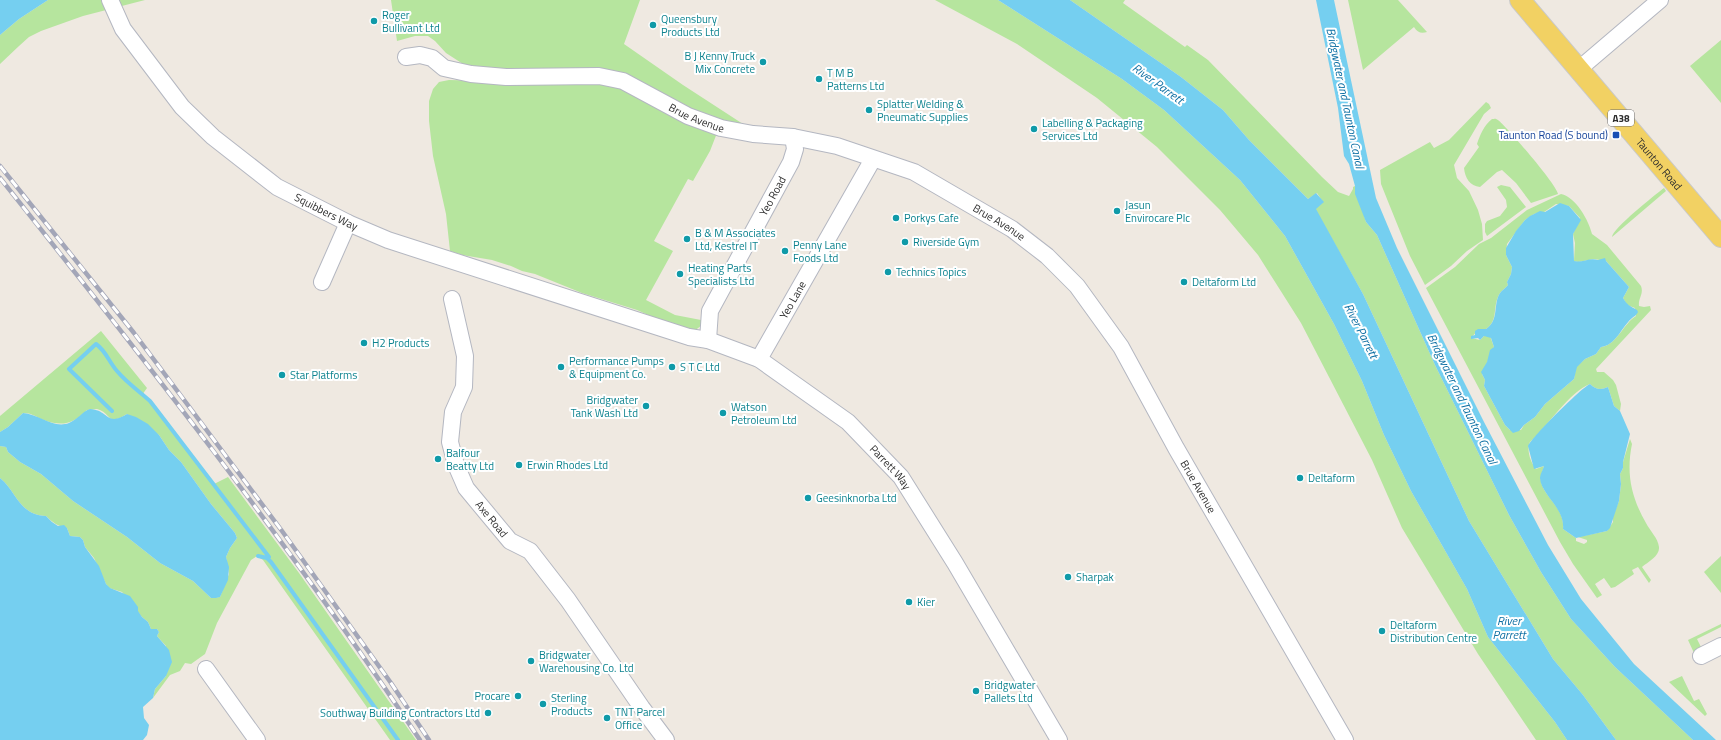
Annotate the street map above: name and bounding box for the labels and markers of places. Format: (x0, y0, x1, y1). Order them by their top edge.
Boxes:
place label: Roger Bullivant Ltd (382, 7, 440, 36)
place label: Queensbury Products Ltd (661, 11, 720, 40)
marker: Roger Bullivant Ltd (369, 16, 379, 26)
marker: Queensbury Products Ltd (648, 20, 658, 30)
place label: B J Kenny Truck Mix Concrete (685, 48, 756, 77)
marker: B J Kenny Truck Mix Concrete (758, 57, 768, 67)
place label: T M B Patterns Ltd (827, 65, 884, 94)
marker: T M B Patterns Ltd (814, 74, 824, 84)
place label: Splatter Welding & Pneumatic Supplies (877, 96, 968, 125)
marker: Splatter Welding & Pneumatic Supplies (864, 105, 874, 115)
place label: Labelling & Packaging Services Ltd (1042, 115, 1143, 144)
marker: Labelling & Packaging Services Ltd (1029, 124, 1039, 134)
place label: Taunton Road (S bound) (1498, 127, 1608, 143)
marker: Taunton Road (S bound) (1611, 130, 1621, 140)
place label: Jasun Envirocare Plc (1125, 197, 1190, 226)
marker: Jasun Envirocare Plc (1112, 206, 1122, 216)
place label: Porkys Cafe (904, 210, 959, 226)
marker: Porkys Cafe (891, 213, 901, 223)
place label: B & M Associates Ltd, Kestrel IT (695, 225, 776, 254)
marker: B & M Associates Ltd, Kestrel IT (682, 234, 692, 244)
place label: Riverside Gym (913, 234, 979, 250)
place label: Penny Lane Foods Ltd (793, 237, 847, 266)
marker: Riverside Gym (900, 237, 910, 247)
marker: Penny Lane Foods Ltd (780, 246, 790, 256)
place label: Heating Parts Specialists Ltd (688, 260, 754, 289)
place label: Technics Topics (896, 264, 966, 280)
marker: Technics Topics (883, 267, 893, 277)
marker: Heating Parts Specialists Ltd (675, 269, 685, 279)
place label: Deltaform Ltd (1192, 274, 1256, 290)
marker: Deltaform Ltd (1179, 277, 1189, 287)
place label: H2 Products (372, 335, 429, 351)
marker: H2 Products (359, 338, 369, 348)
place label: Performance Pumps & Equipment Co. (569, 353, 664, 382)
place label: S T C Ltd (680, 359, 720, 375)
marker: Performance Pumps & Equipment Co. (556, 362, 566, 372)
marker: S T C Ltd (667, 362, 677, 372)
place label: Star Platforms (290, 367, 357, 383)
marker: Star Platforms (277, 370, 287, 380)
place label: Bridgwater Tank Wash Ltd (571, 392, 638, 421)
place label: Watson Petroleum Ltd (731, 399, 797, 428)
marker: Bridgwater Tank Wash Ltd (641, 401, 651, 411)
marker: Watson Petroleum Ltd (718, 408, 728, 418)
place label: Balfour Beatty Ltd (446, 445, 494, 474)
marker: Balfour Beatty Ltd (433, 454, 443, 464)
place label: Erwin Rhodes Ltd (527, 457, 608, 473)
marker: Erwin Rhodes Ltd (514, 460, 524, 470)
place label: Deltaform (1308, 470, 1355, 486)
marker: Deltaform (1295, 473, 1305, 483)
place label: Geesinknorba Ltd (816, 490, 897, 506)
marker: Geesinknorba Ltd (803, 493, 813, 503)
place label: Sharpak (1076, 569, 1114, 585)
marker: Sharpak (1063, 572, 1073, 582)
place label: Kier (917, 594, 935, 610)
marker: Kier (904, 597, 914, 607)
place label: Deltaform Distribution Centre (1390, 617, 1478, 646)
marker: Deltaform Distribution Centre (1377, 626, 1387, 636)
place label: Bridgwater Warehousing Co. Ltd (539, 647, 634, 676)
marker: Bridgwater Warehousing Co. Ltd (526, 656, 536, 666)
place label: Bridgwater Pallets Ltd (984, 677, 1036, 706)
marker: Bridgwater Pallets Ltd (971, 686, 981, 696)
place label: Procare (474, 688, 510, 704)
place label: Sterling Products (551, 690, 592, 719)
marker: Procare (513, 691, 523, 701)
marker: Sterling Products (538, 699, 548, 709)
place label: TNT Parcel Office (615, 704, 665, 733)
place label: Southway Building Contractors Ltd (320, 705, 480, 721)
marker: Southway Building Contractors Ltd (483, 708, 493, 718)
marker: TNT Parcel Office (602, 713, 612, 723)

